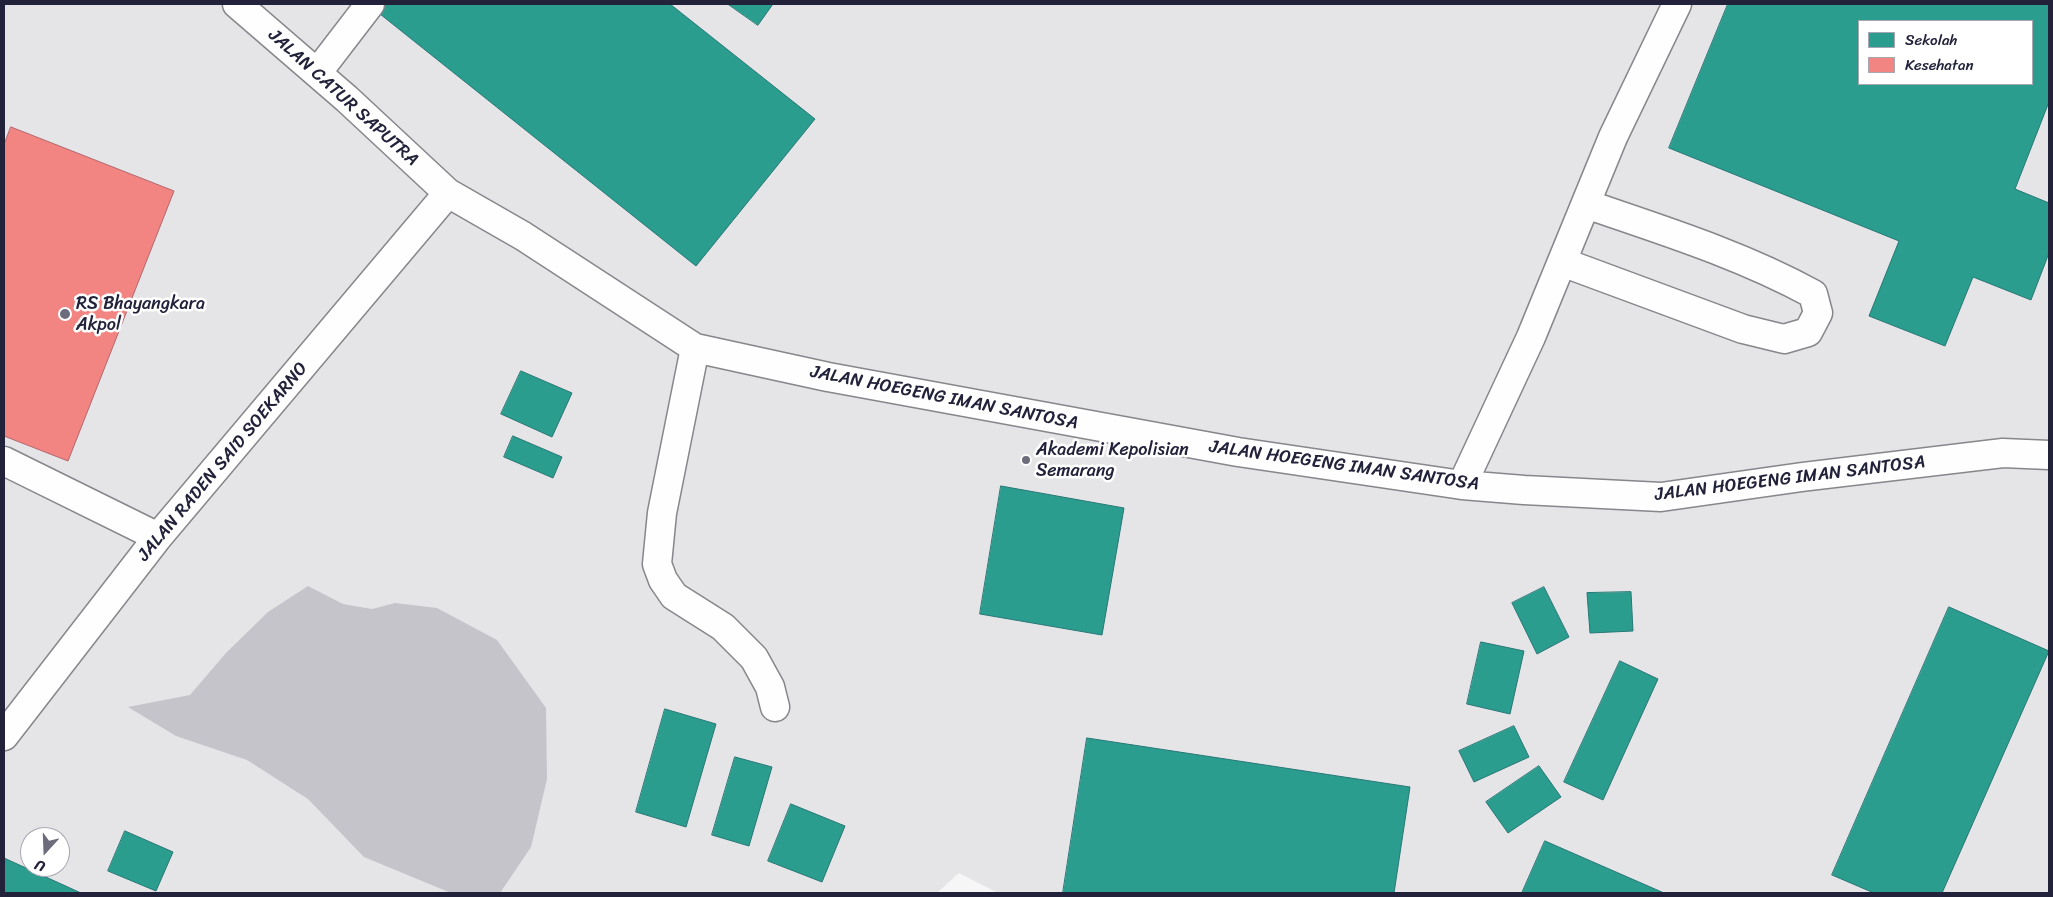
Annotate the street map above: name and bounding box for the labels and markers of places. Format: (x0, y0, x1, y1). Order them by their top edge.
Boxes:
place label: RS Bhayangkara Akpol (76, 293, 205, 336)
marker: RS Bhayangkara Akpol (58, 307, 72, 321)
place label: Akademi Kepolisian Semarang (1036, 439, 1189, 482)
marker: Akademi Kepolisian Semarang (1020, 454, 1032, 466)

